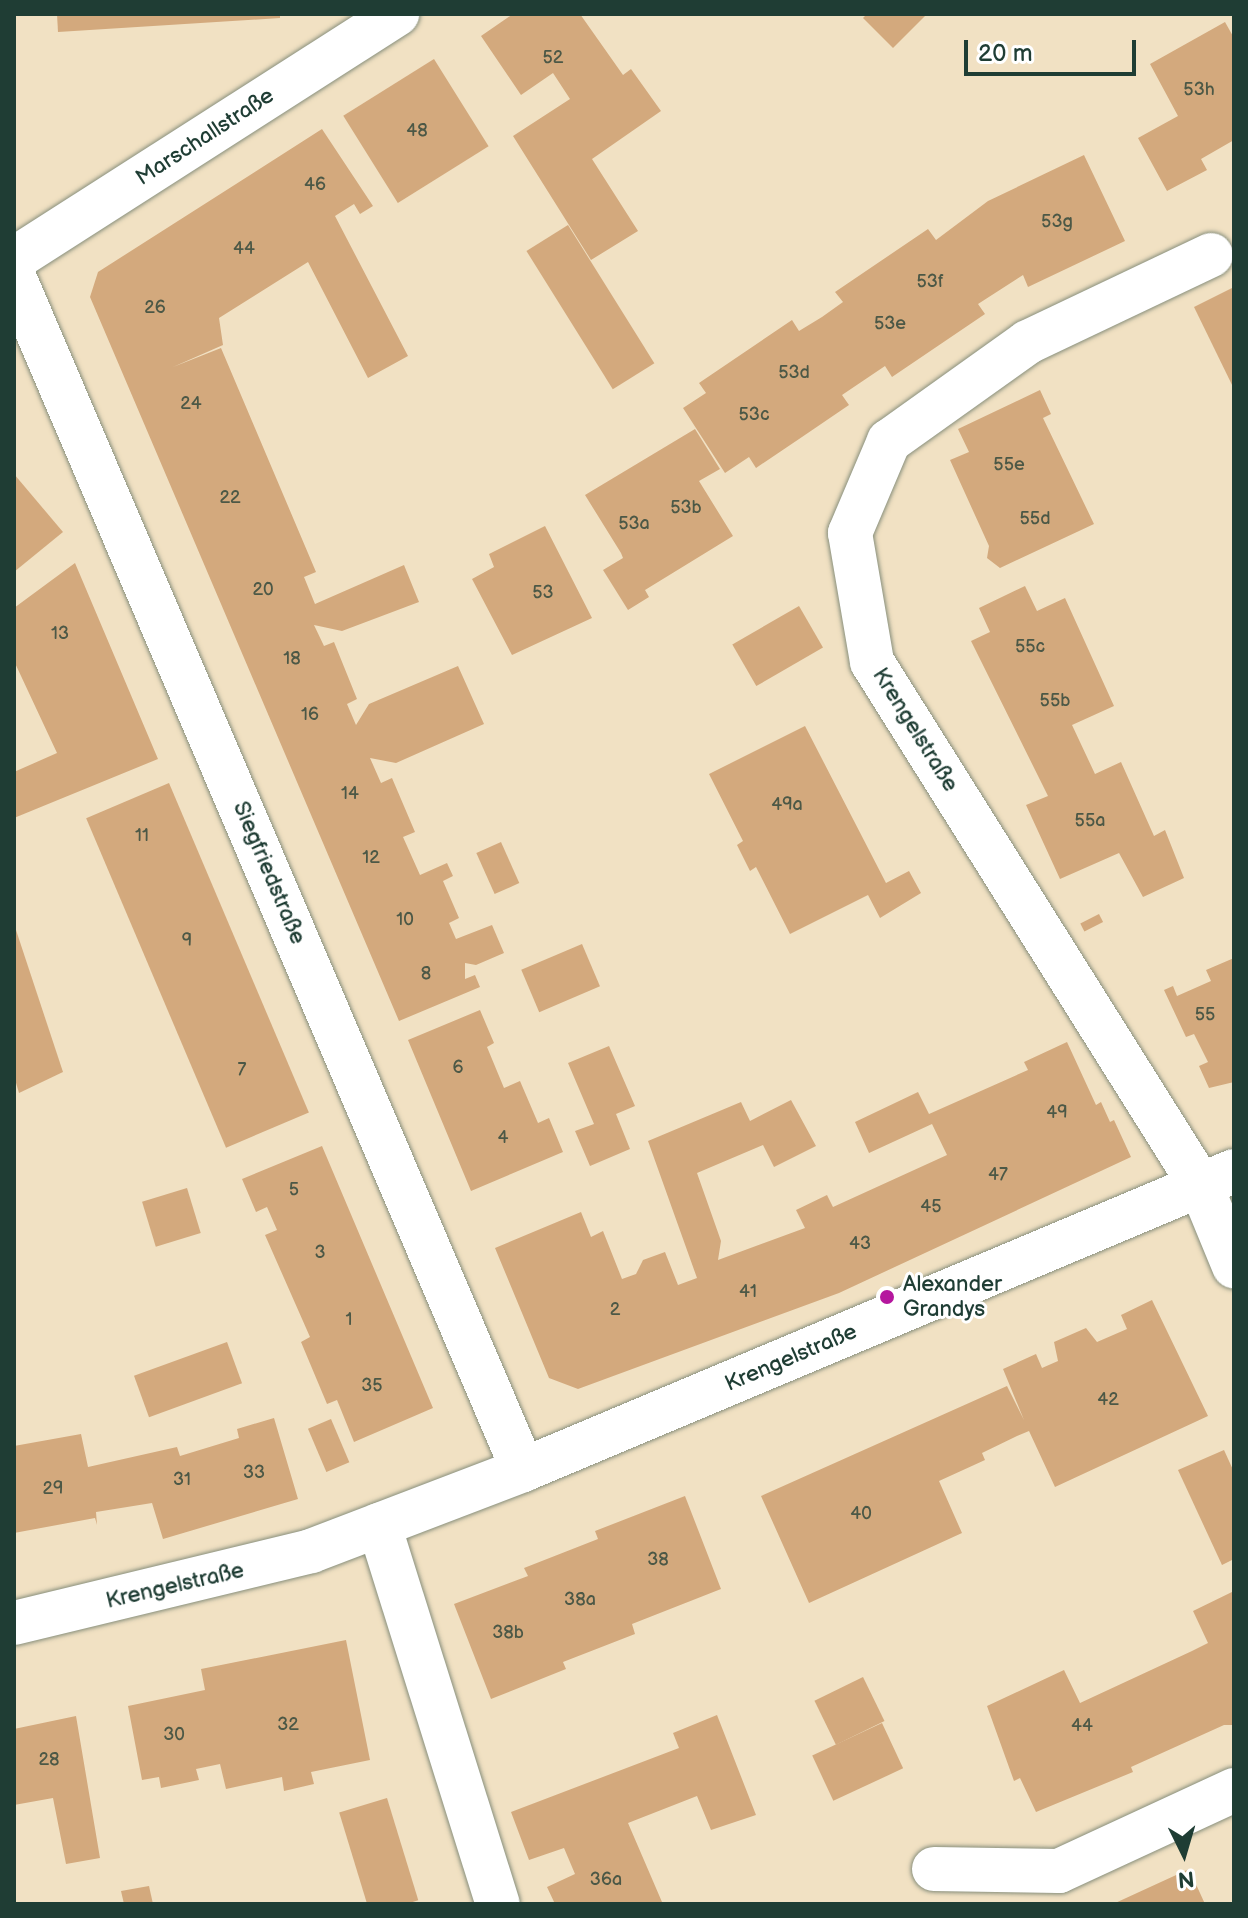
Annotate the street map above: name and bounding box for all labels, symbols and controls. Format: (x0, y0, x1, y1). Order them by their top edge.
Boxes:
scale bar (968, 24, 1140, 74)
text: 20 m (978, 39, 1033, 68)
house number: 52 (543, 47, 563, 69)
house number: 53h (1183, 79, 1215, 101)
street label: Marschallstraße (131, 83, 279, 191)
house number: 48 (406, 120, 428, 142)
house number: 46 (304, 174, 326, 196)
house number: 53g (1041, 211, 1073, 233)
house number: 44 (233, 238, 255, 260)
house number: 53f (917, 271, 943, 293)
house number: 26 (144, 297, 166, 319)
house number: 53e (874, 313, 906, 335)
house number: 53d (778, 362, 810, 384)
house number: 24 (180, 393, 202, 415)
house number: 53c (739, 404, 769, 426)
house number: 55e (993, 454, 1025, 476)
house number: 22 (219, 487, 241, 509)
house number: 53b (670, 497, 702, 519)
house number: 55d (1020, 508, 1050, 530)
house number: 53a (618, 513, 650, 535)
house number: 20 (252, 579, 274, 601)
house number: 53 (532, 582, 554, 604)
house number: 13 (51, 623, 69, 645)
house number: 55c (1015, 636, 1045, 658)
house number: 18 (283, 648, 301, 670)
street label: Krengelstraße (867, 663, 963, 797)
house number: 55b (1040, 690, 1070, 712)
house number: 16 (301, 704, 319, 726)
house number: 14 (341, 783, 359, 805)
house number: 49a (771, 794, 803, 816)
street label: Siegfriedstraße (227, 798, 311, 948)
house number: 55a (1075, 810, 1105, 832)
house number: 11 (135, 825, 149, 847)
house number: 12 (362, 847, 380, 869)
house number: 10 (396, 909, 414, 931)
house number: 9 (182, 930, 192, 952)
house number: 8 (421, 963, 431, 985)
house number: 55 (1195, 1004, 1215, 1026)
house number: 6 (453, 1057, 463, 1079)
house number: 7 (238, 1059, 246, 1081)
house number: 49 (1046, 1102, 1068, 1124)
house number: 4 (498, 1127, 508, 1149)
house number: 47 (988, 1164, 1008, 1186)
house number: 5 (289, 1179, 299, 1201)
house number: 45 (920, 1196, 942, 1218)
house number: 43 (849, 1233, 871, 1255)
house number: 3 (314, 1242, 326, 1264)
place label: Alexander Grandys (903, 1271, 1002, 1322)
house number: 41 (739, 1281, 757, 1303)
marker: Alexander Grandys (878, 1288, 896, 1306)
house number: 2 (610, 1299, 620, 1321)
house number: 1 (346, 1309, 352, 1331)
street label: Krengelstraße (721, 1318, 861, 1398)
house number: 35 (361, 1375, 383, 1397)
house number: 42 (1097, 1389, 1119, 1411)
house number: 33 (243, 1462, 265, 1484)
house number: 31 (173, 1469, 191, 1491)
house number: 29 (42, 1478, 64, 1500)
house number: 40 (850, 1503, 872, 1525)
house number: 38 (647, 1549, 669, 1571)
street label: Krengelstraße (103, 1557, 247, 1615)
house number: 38a (564, 1589, 596, 1611)
house number: 38b (492, 1622, 524, 1644)
house number: 32 (277, 1714, 299, 1736)
house number: 44 (1071, 1715, 1093, 1737)
house number: 30 (163, 1724, 185, 1746)
house number: 28 (38, 1749, 60, 1771)
north arrow (1144, 1814, 1224, 1894)
text: N (1177, 1864, 1196, 1893)
house number: 36a (590, 1869, 622, 1891)

